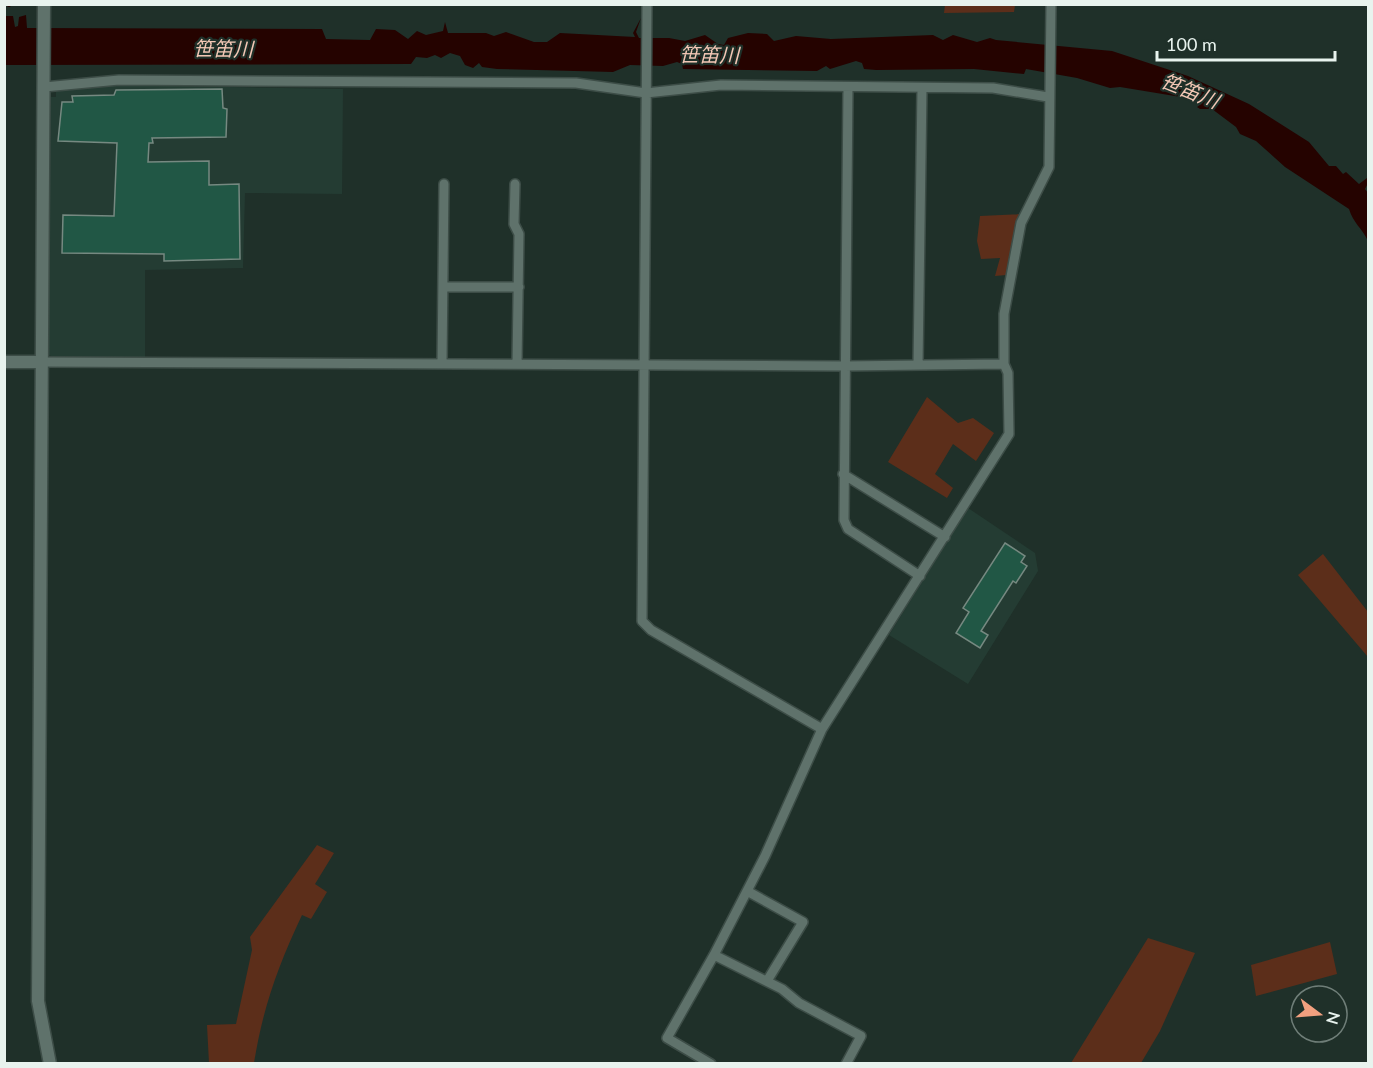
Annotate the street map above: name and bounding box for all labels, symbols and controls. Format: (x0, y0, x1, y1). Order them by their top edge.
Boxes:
scale bar (1157, 24, 1336, 62)
text: 100 m (1166, 33, 1217, 55)
water label: 笹笛川 (193, 35, 255, 61)
water label: 笹笛川 (679, 41, 741, 67)
water label: 笹笛川 (1158, 68, 1225, 113)
north arrow (1289, 984, 1349, 1044)
text: N (1323, 1010, 1345, 1027)

